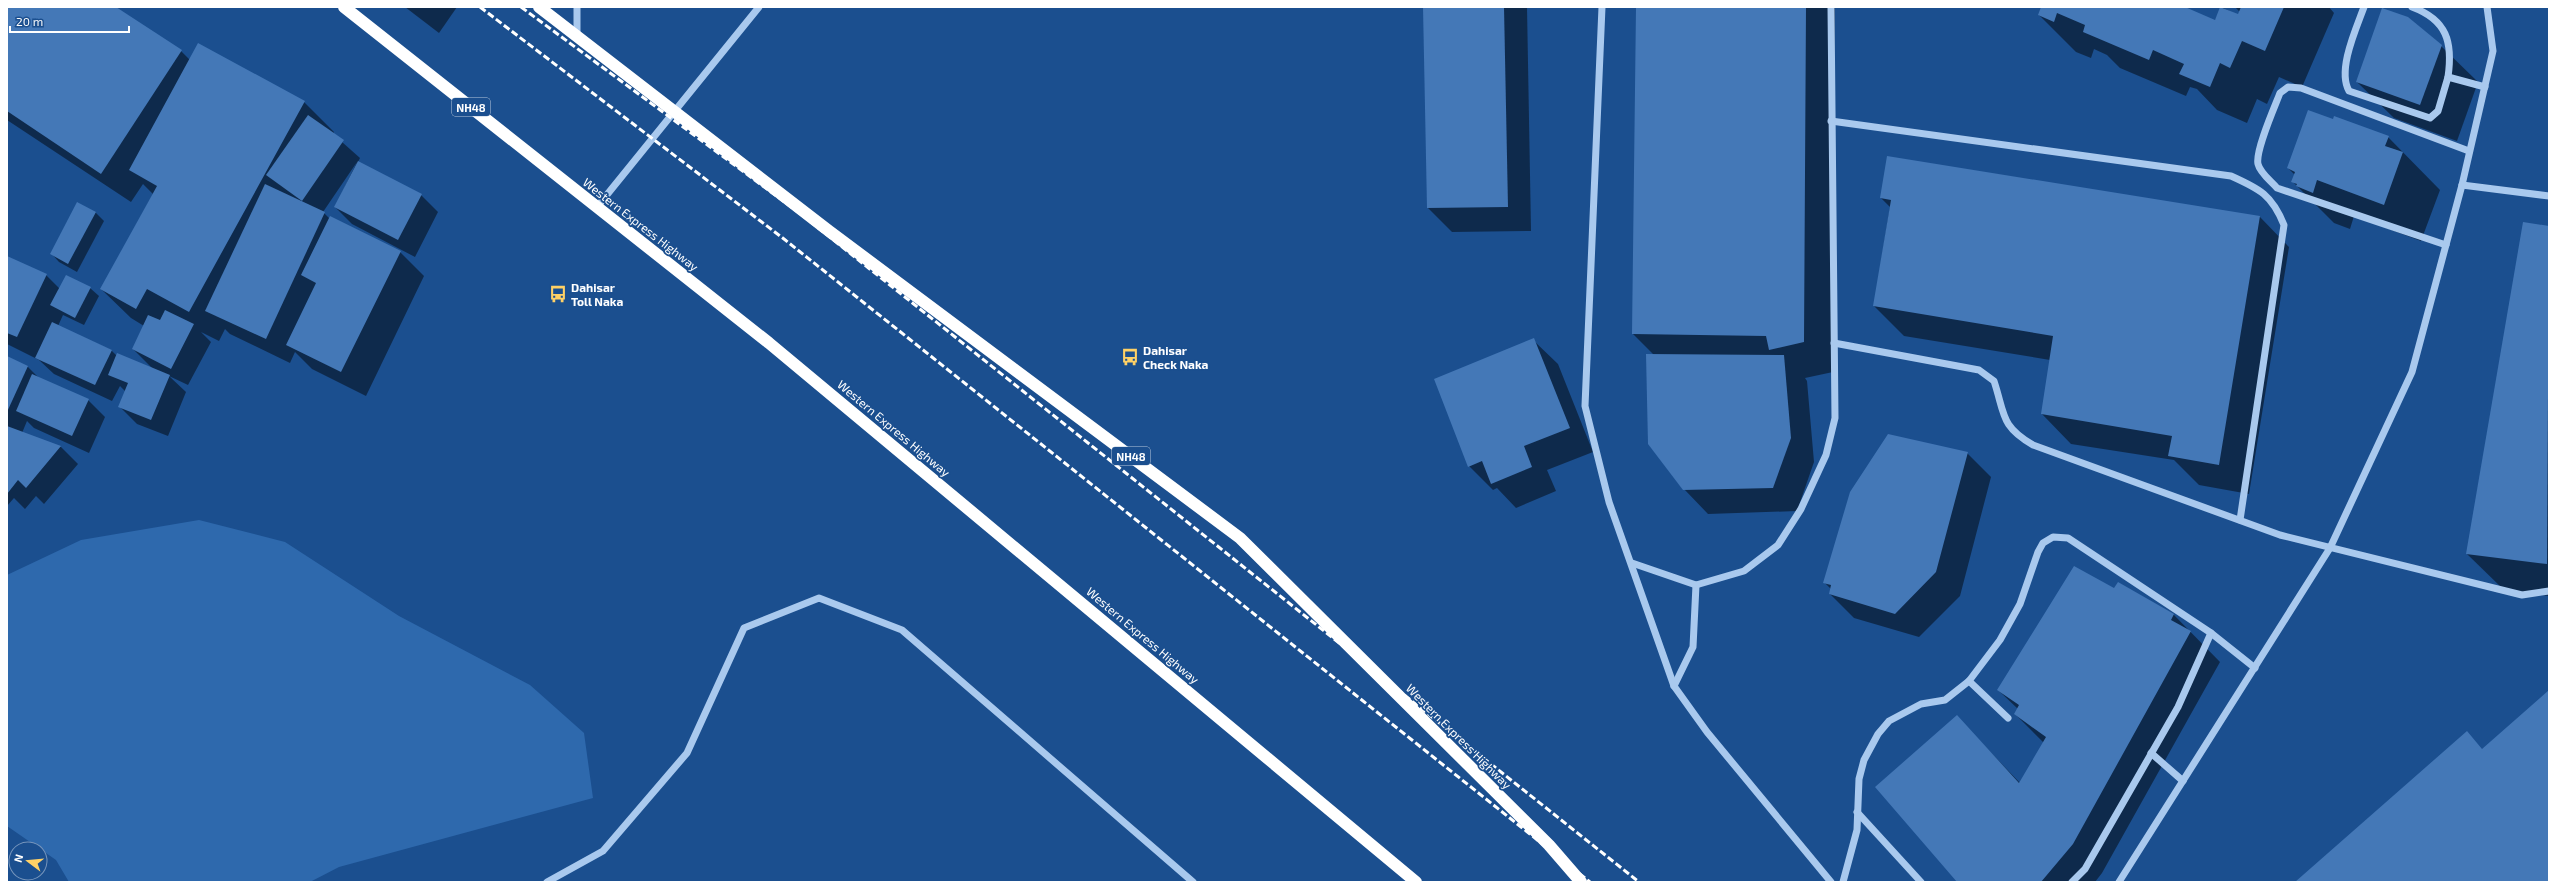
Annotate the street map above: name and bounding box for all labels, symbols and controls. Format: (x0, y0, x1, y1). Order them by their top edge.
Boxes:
scale bar (10, 8, 129, 34)
text: 20 m (16, 14, 43, 28)
road number: NH48 (452, 98, 490, 116)
street label: Western Express Highway (581, 175, 702, 274)
place label: Dahisar Toll Naka (571, 280, 624, 308)
bus stop icon: Dahisar Toll Naka (548, 284, 568, 304)
place label: Dahisar Check Naka (1143, 343, 1209, 371)
bus stop icon: Dahisar Check Naka (1120, 347, 1140, 367)
street label: Western Express Highway (835, 377, 954, 480)
road number: NH48 (1112, 447, 1150, 465)
street label: Western Express Highway (1084, 584, 1203, 687)
street label: Western Express Highway (1404, 681, 1515, 792)
north arrow (8, 841, 48, 881)
text: N (11, 852, 25, 864)

